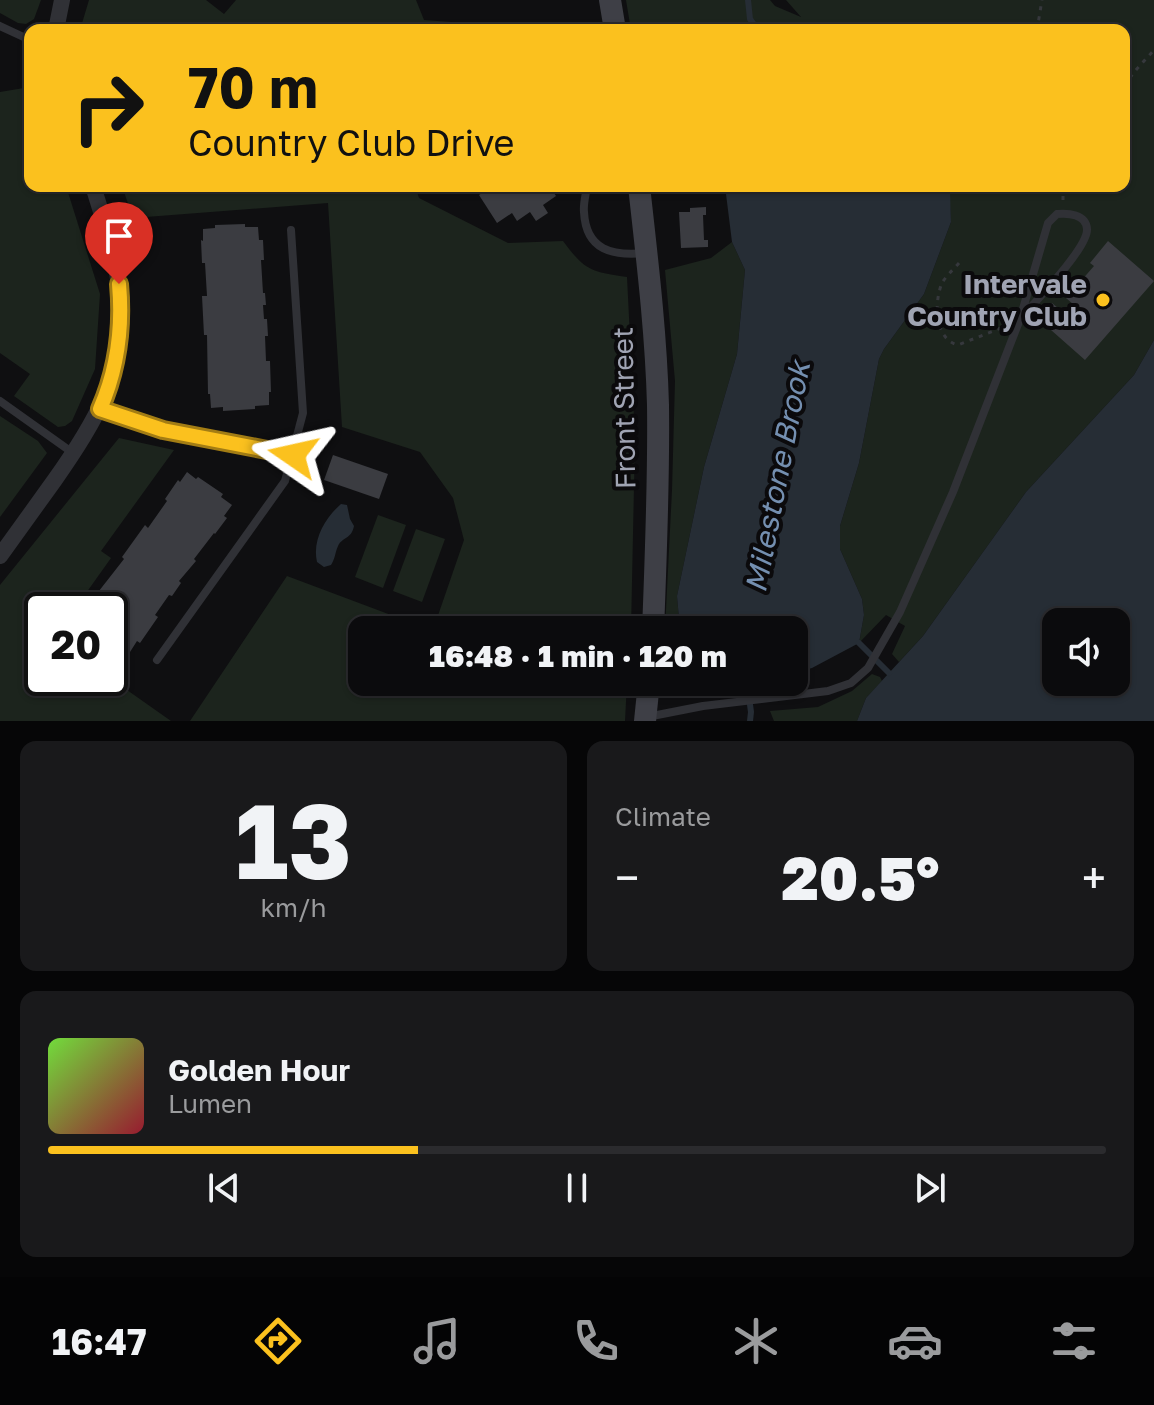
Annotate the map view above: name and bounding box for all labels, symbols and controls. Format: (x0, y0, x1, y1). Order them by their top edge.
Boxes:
text: 70 m (188, 53, 318, 120)
icon: right (56, 56, 160, 160)
text: Country Club Drive (188, 121, 514, 164)
pin (85, 202, 153, 284)
icon: arrive (97, 214, 141, 258)
place label: Intervale Country Club (907, 267, 1087, 332)
marker: Intervale Country Club (1094, 291, 1112, 309)
street label: Front Street (606, 327, 641, 489)
water label: Milestone Brook (737, 355, 818, 595)
position arrow (251, 413, 335, 497)
speed limit sign: 20 (24, 592, 128, 696)
map controls (1042, 608, 1130, 696)
button: sound (1042, 608, 1130, 696)
text: 16:48 · 1 min · 120 m (429, 638, 727, 674)
text: 13 (235, 777, 352, 902)
text: Climate (615, 801, 711, 832)
text: 20.5° (782, 841, 939, 913)
text: − (615, 851, 639, 904)
text: + (1082, 851, 1106, 904)
text: km/h (260, 892, 327, 923)
text: Golden Hour (168, 1052, 350, 1088)
text: Lumen (168, 1088, 252, 1119)
icon: previous (202, 1166, 246, 1210)
icon: pause (555, 1166, 599, 1210)
icon: next (908, 1166, 952, 1210)
icon: directions (250, 1313, 306, 1369)
icon: music (409, 1313, 465, 1369)
icon: phone (568, 1313, 624, 1369)
icon: climate (728, 1313, 784, 1369)
icon: car (887, 1313, 943, 1369)
icon: filters (1046, 1313, 1102, 1369)
text: 16:47 (52, 1320, 147, 1363)

